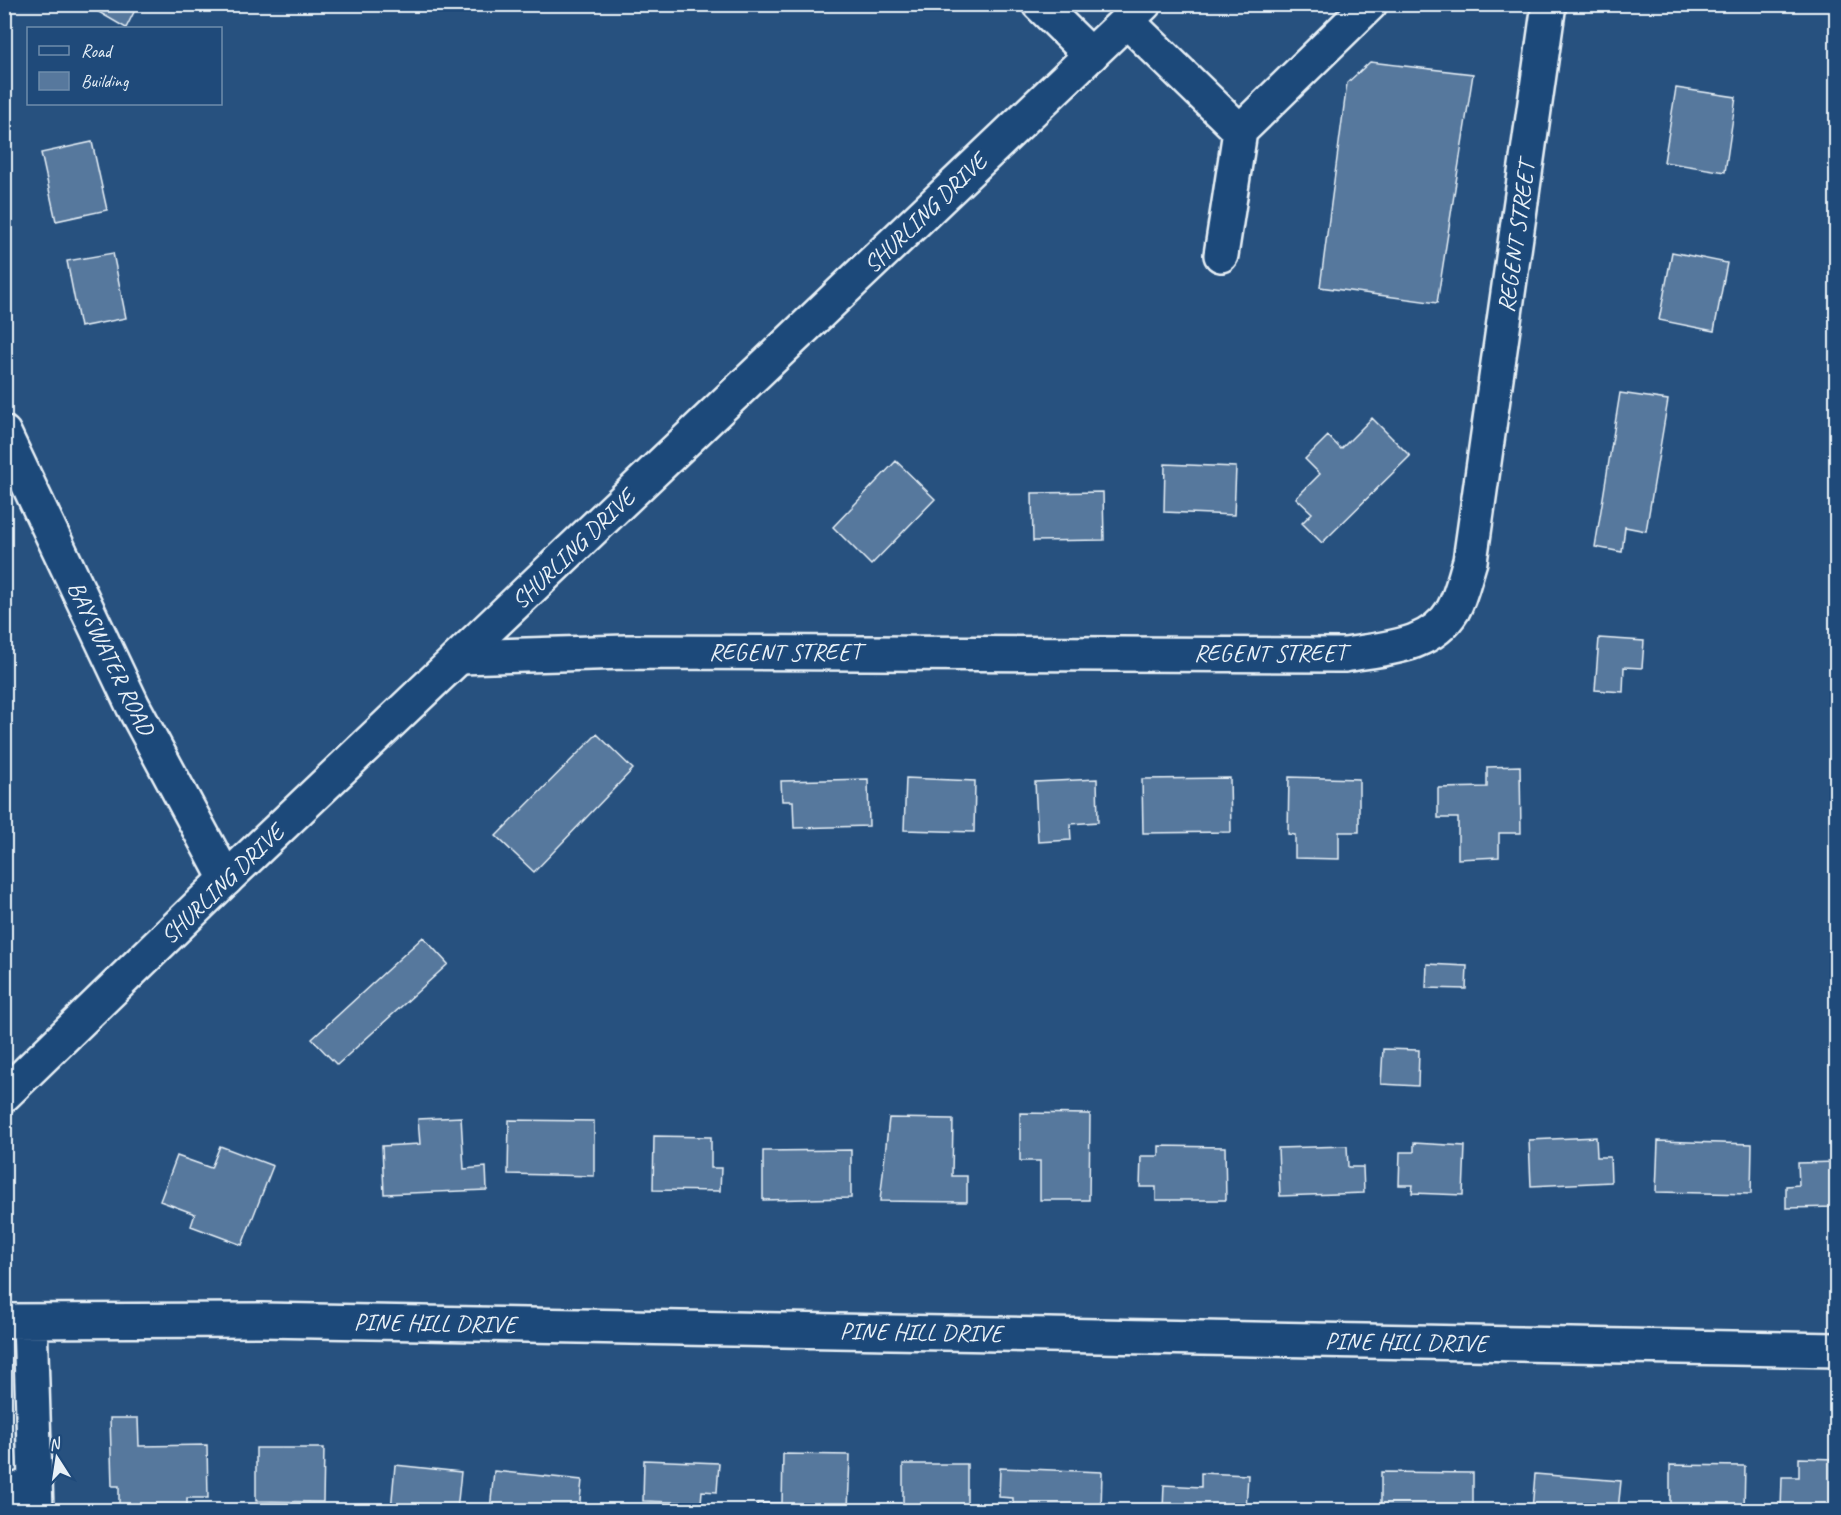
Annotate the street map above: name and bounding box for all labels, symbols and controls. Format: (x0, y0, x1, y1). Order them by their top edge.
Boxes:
legend (27, 27, 222, 105)
text: Road (81, 40, 114, 62)
text: Building (81, 70, 130, 92)
street label: SHURLING DRIVE (857, 144, 995, 279)
street label: REGENT STREET (1491, 154, 1542, 314)
street label: SHURLING DRIVE (505, 480, 643, 615)
street label: BAYSWATER ROAD (61, 576, 162, 742)
street label: REGENT STREET (709, 637, 867, 667)
street label: REGENT STREET (1194, 638, 1352, 668)
street label: SHURLING DRIVE (154, 815, 292, 950)
street label: PINE HILL DRIVE (354, 1307, 519, 1339)
street label: PINE HILL DRIVE (840, 1316, 1005, 1348)
street label: PINE HILL DRIVE (1325, 1326, 1490, 1358)
north arrow (27, 1428, 87, 1488)
text: N (47, 1433, 64, 1455)

